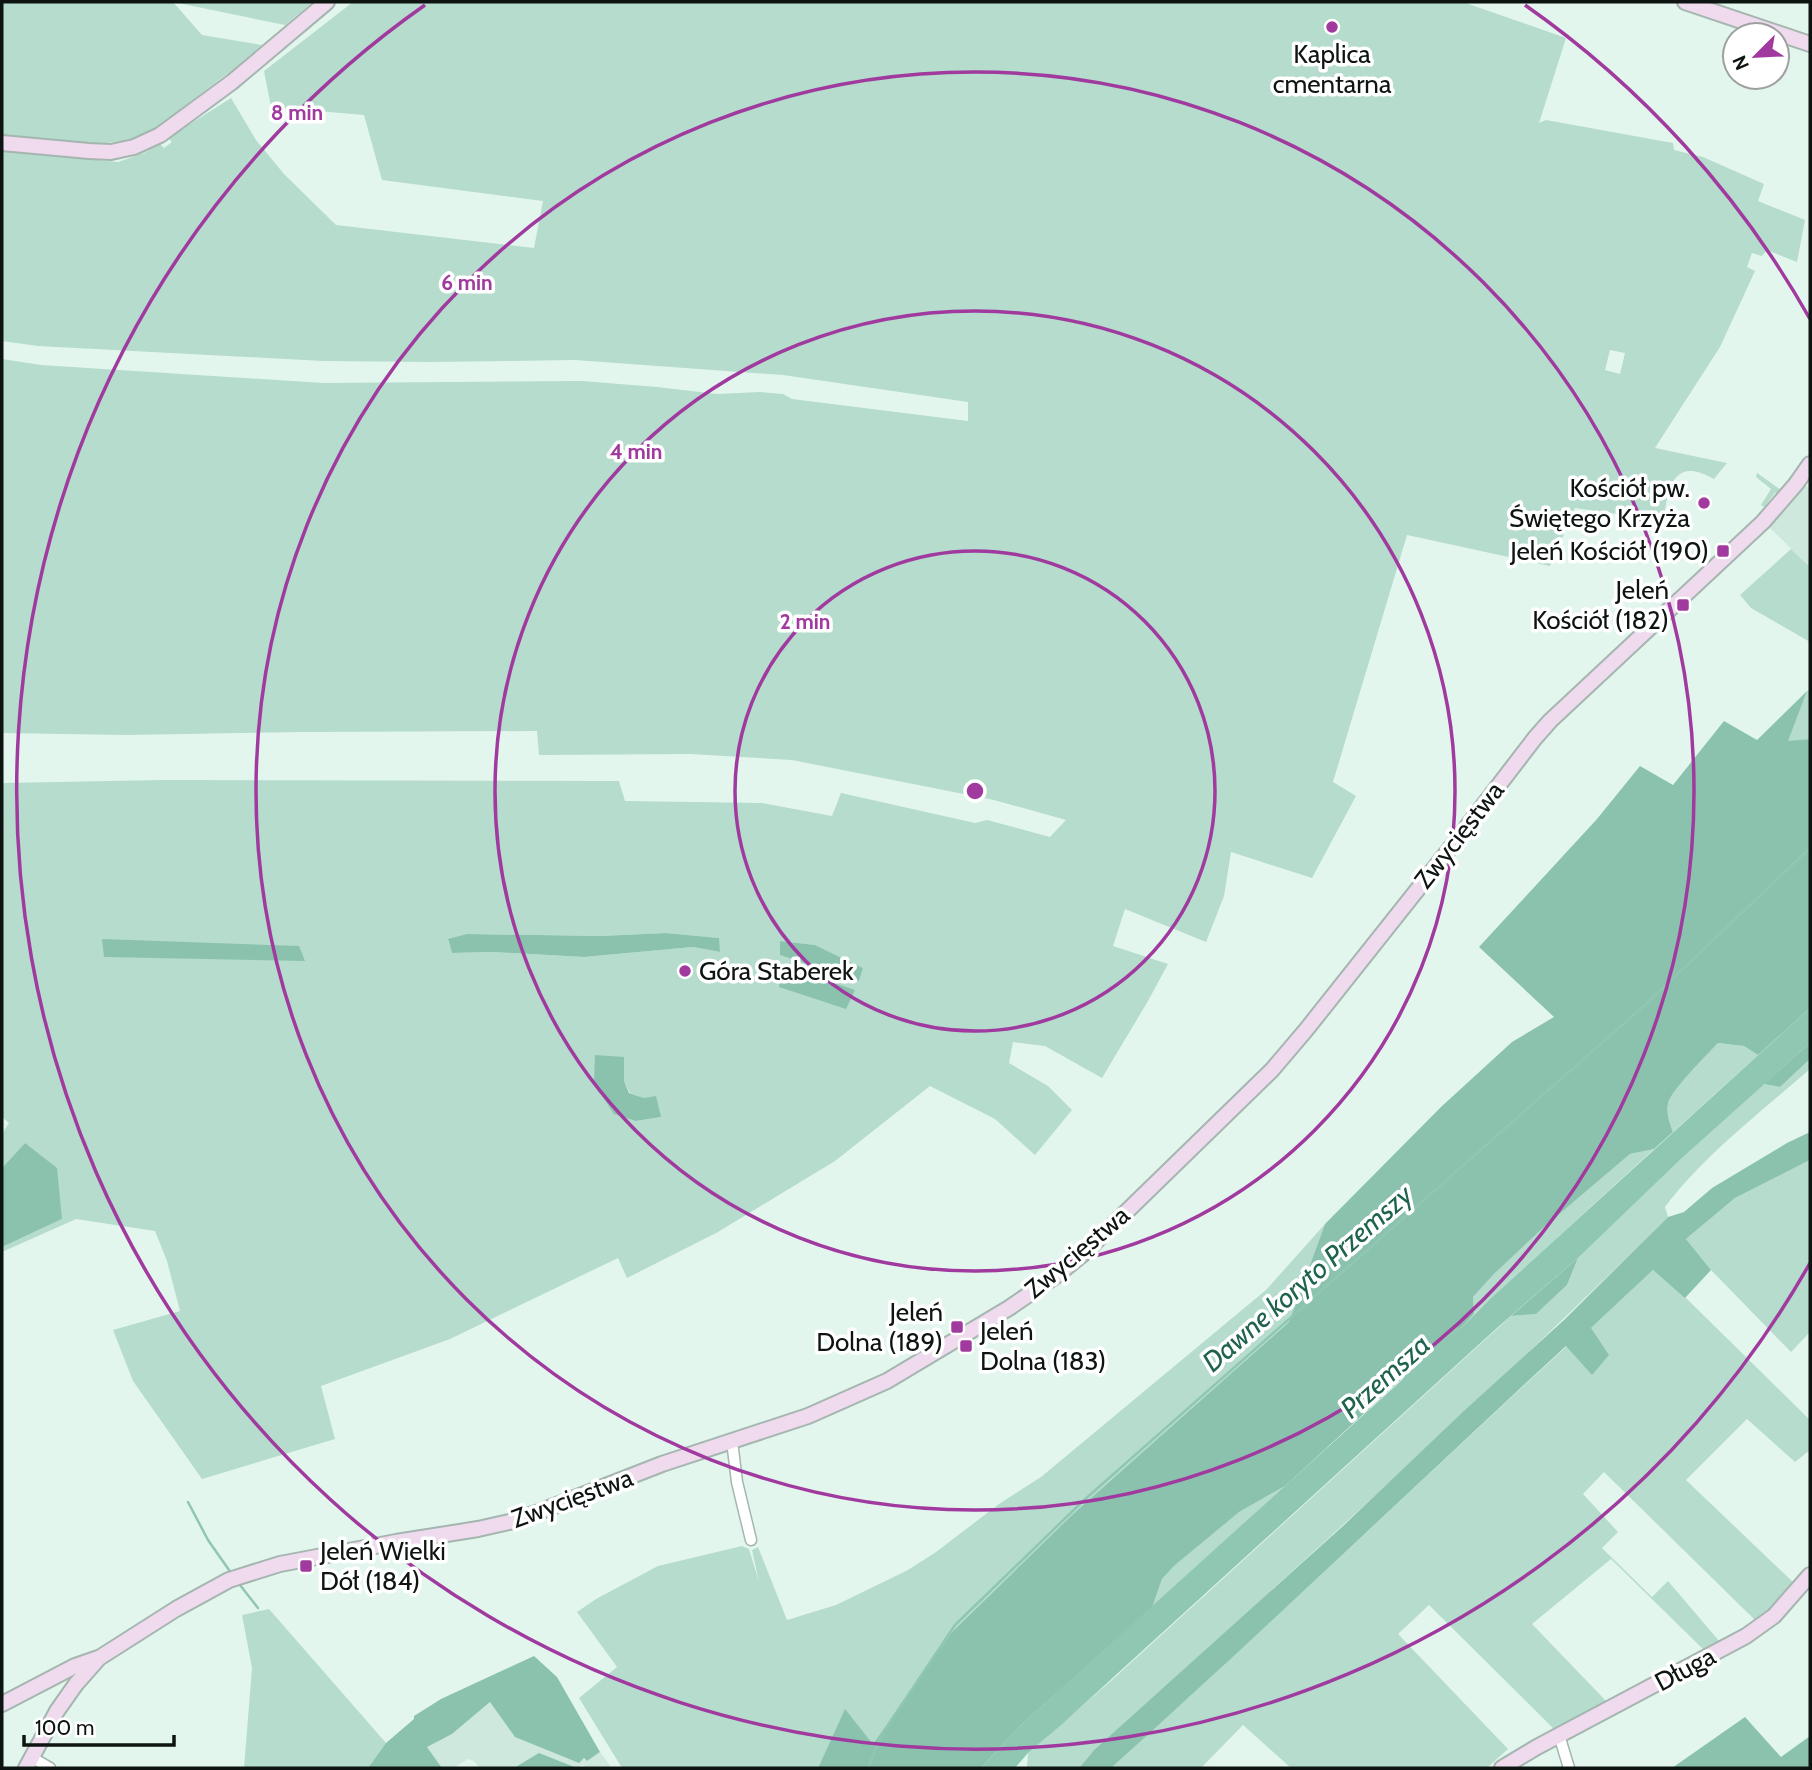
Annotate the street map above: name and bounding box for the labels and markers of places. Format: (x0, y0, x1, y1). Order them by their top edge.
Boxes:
marker: Kaplica cmentarna (1324, 19, 1340, 35)
place label: Kaplica cmentarna (1273, 38, 1392, 100)
place label: Kościół pw. Świętego Krzyża (1509, 472, 1691, 534)
marker: Kościół pw. Świętego Krzyża (1696, 495, 1712, 511)
place label: Jeleń Kościół (190) (1509, 535, 1709, 567)
marker: Jeleń Kościół (190) (1715, 543, 1731, 559)
place label: Jeleń Kościół (182) (1532, 574, 1669, 636)
marker: Jeleń Kościół (182) (1675, 597, 1691, 613)
centre of rings (963, 779, 987, 803)
place label: Góra Staberek (699, 955, 854, 987)
marker: Góra Staberek (677, 963, 693, 979)
place label: Jeleń Dolna (189) (816, 1296, 943, 1358)
place label: Jeleń Dolna (183) (979, 1315, 1106, 1377)
marker: Jeleń Dolna (189) (949, 1319, 965, 1335)
marker: Jeleń Dolna (183) (958, 1338, 974, 1354)
place label: Jeleń Wielki Dół (184) (319, 1535, 446, 1597)
marker: Jeleń Wielki Dół (184) (298, 1558, 314, 1574)

